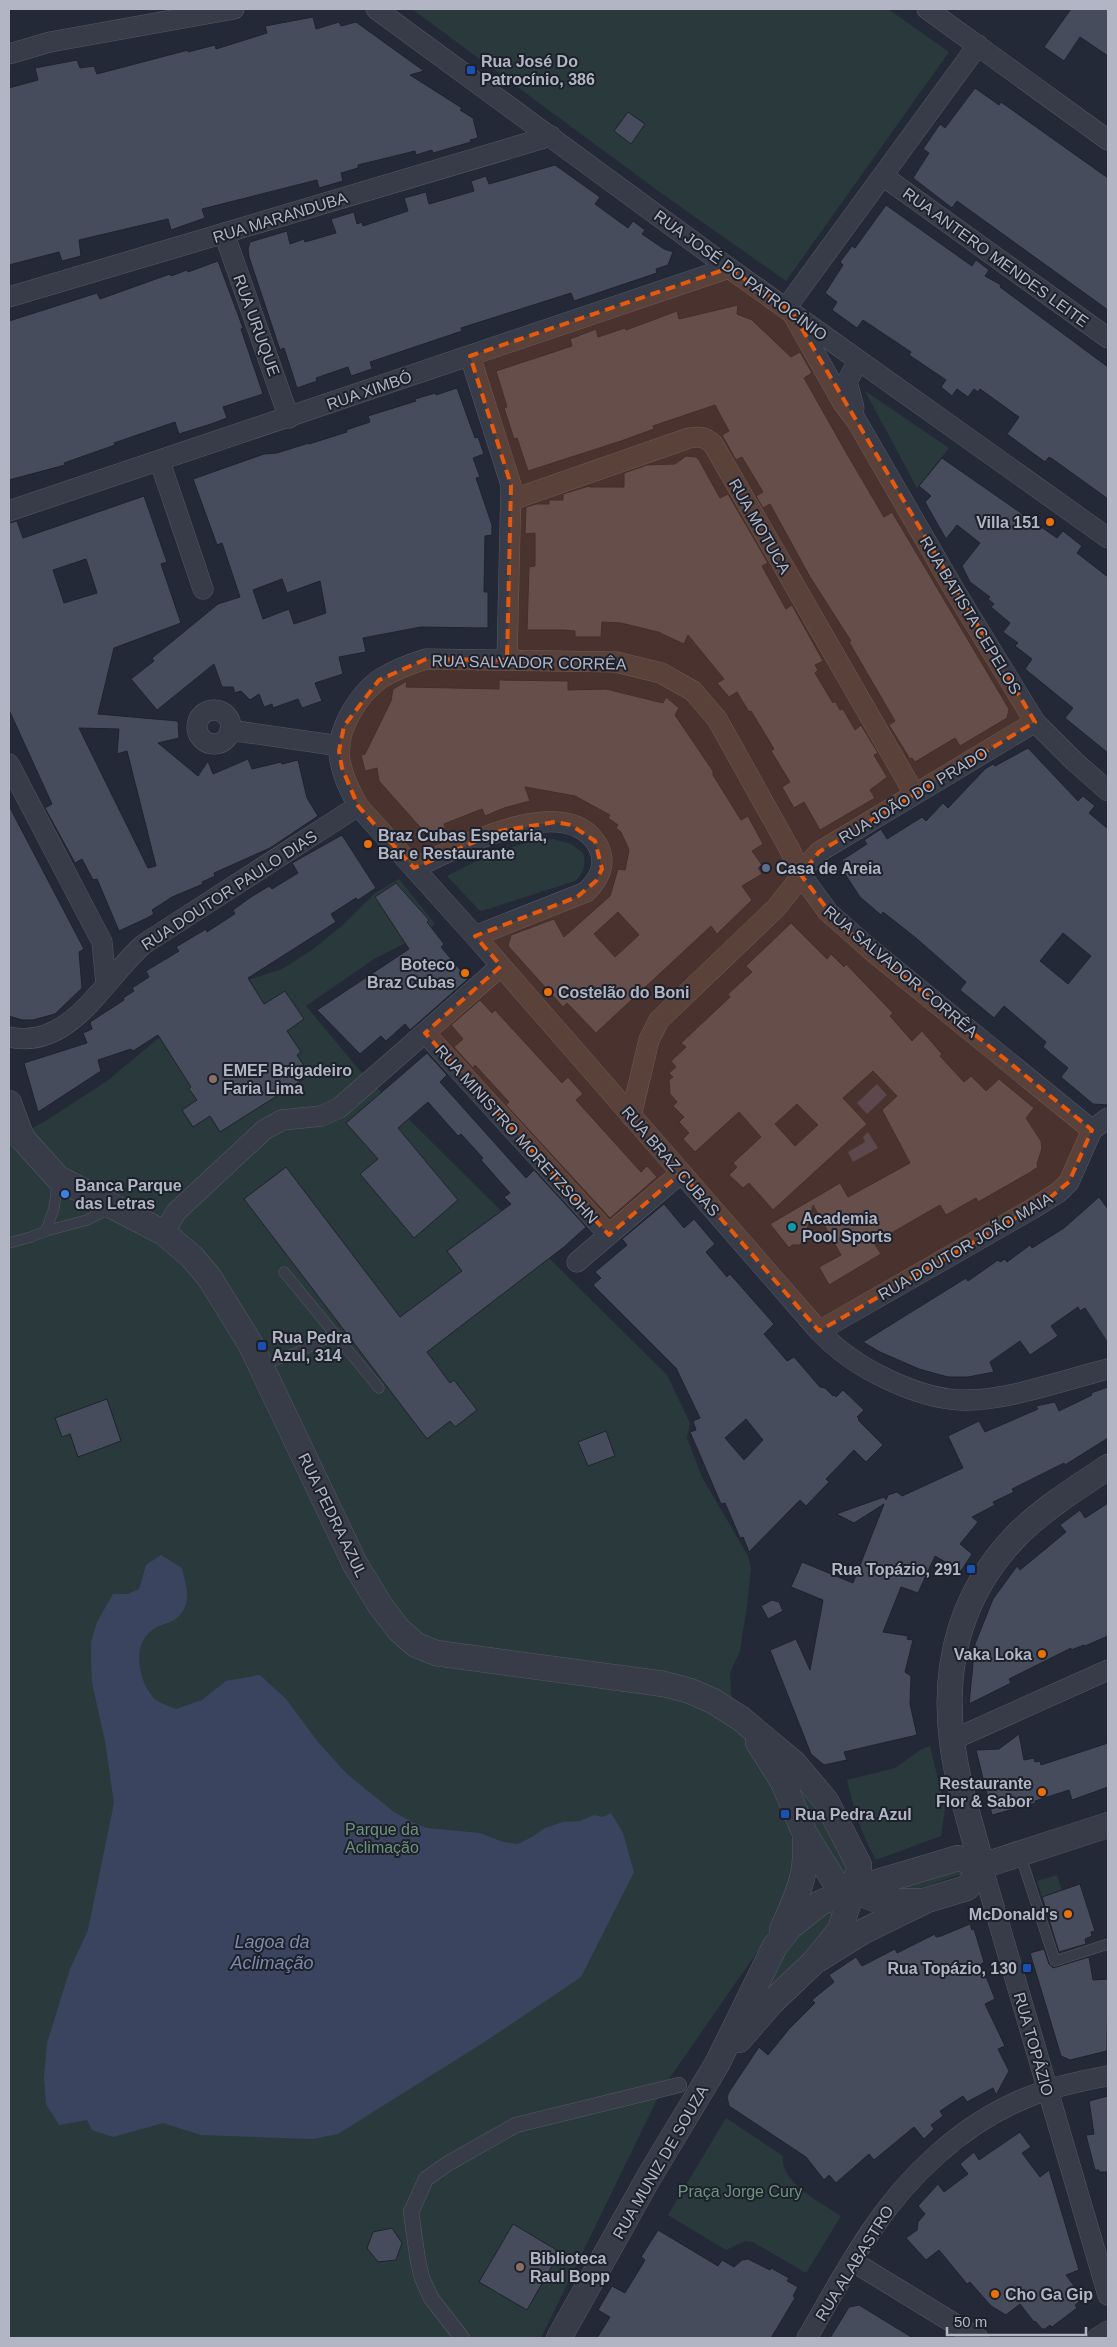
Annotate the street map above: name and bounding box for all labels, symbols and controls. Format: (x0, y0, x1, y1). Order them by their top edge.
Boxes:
place label: Rua José Do Patrocínio, 386 (481, 53, 595, 88)
marker: Rua José Do Patrocínio, 386 (465, 64, 477, 76)
street label: RUA ANTERO MENDES LEITE (900, 184, 1092, 330)
street label: RUA MARANDUBA (211, 189, 350, 246)
street label: RUA JOSÉ DO PATROCÍNIO (651, 206, 831, 344)
street label: RUA URUQUE (230, 272, 283, 378)
street label: RUA XIMBÓ (324, 367, 414, 413)
street label: RUA MOTUCA (726, 476, 794, 577)
place label: Villa 151 (976, 514, 1040, 531)
marker: Villa 151 (1044, 516, 1056, 528)
street label: RUA BATISTA CEPELOS (917, 533, 1024, 697)
street label: RUA SALVADOR CORRÊA (431, 651, 627, 673)
street label: RUA JOÃO DO PRADO (835, 742, 991, 847)
street label: RUA DOUTOR PAULO DIAS (138, 827, 320, 954)
place label: Braz Cubas Espetaria, Bar e Restaurante (378, 827, 547, 862)
marker: Braz Cubas Espetaria, Bar e Restaurante (362, 838, 374, 850)
place label: Casa de Areia (776, 860, 881, 877)
marker: Casa de Areia (760, 862, 772, 874)
street label: RUA SALVADOR CORRÊA (821, 901, 982, 1041)
place label: Boteco Braz Cubas (367, 956, 455, 991)
marker: Boteco Braz Cubas (459, 967, 471, 979)
place label: Costelão do Boni (558, 984, 690, 1001)
marker: Costelão do Boni (542, 986, 554, 998)
street label: RUA MINISTRO MORETZSOHN (432, 1042, 601, 1227)
place label: EMEF Brigadeiro Faria Lima (223, 1062, 352, 1097)
marker: EMEF Brigadeiro Faria Lima (207, 1073, 219, 1085)
street label: RUA BRAZ CUBAS (618, 1103, 723, 1220)
place label: Banca Parque das Letras (75, 1177, 182, 1212)
marker: Banca Parque das Letras (59, 1188, 71, 1200)
street label: RUA DOUTOR JOÃO MAIA (874, 1188, 1056, 1303)
place label: Academia Pool Sports (802, 1210, 892, 1245)
marker: Academia Pool Sports (786, 1221, 798, 1233)
place label: Rua Pedra Azul, 314 (272, 1329, 351, 1364)
marker: Rua Pedra Azul, 314 (256, 1340, 268, 1352)
street label: RUA PEDRA AZUL (295, 1450, 370, 1580)
place label: Rua Topázio, 291 (831, 1561, 961, 1578)
marker: Rua Topázio, 291 (965, 1563, 977, 1575)
place label: Vaka Loka (954, 1646, 1032, 1663)
marker: Vaka Loka (1036, 1648, 1048, 1660)
place label: Restaurante Flor & Sabor (936, 1775, 1032, 1810)
marker: Restaurante Flor & Sabor (1036, 1786, 1048, 1798)
place label: Rua Pedra Azul (795, 1806, 912, 1823)
marker: Rua Pedra Azul (779, 1808, 791, 1820)
park label: Parque da Aclimação (345, 1821, 419, 1856)
place label: McDonald's (969, 1906, 1058, 1923)
marker: McDonald's (1062, 1908, 1074, 1920)
water label: Lagoa da Aclimação (229, 1932, 314, 1973)
place label: Rua Topázio, 130 (887, 1960, 1017, 1977)
marker: Rua Topázio, 130 (1021, 1962, 1033, 1974)
street label: RUA TOPÁZIO (1011, 1990, 1057, 2098)
street label: RUA MUNIZ DE SOUZA (610, 2082, 712, 2242)
park label: Praça Jorge Cury (678, 2183, 802, 2200)
street label: RUA ALABASTRO (812, 2203, 897, 2324)
place label: Biblioteca Raul Bopp (530, 2250, 610, 2285)
marker: Biblioteca Raul Bopp (514, 2261, 526, 2273)
place label: Cho Ga Gip (1005, 2286, 1093, 2303)
marker: Cho Ga Gip (989, 2288, 1001, 2300)
scale bar (947, 2304, 1086, 2336)
text: 50 m (954, 2313, 987, 2330)

